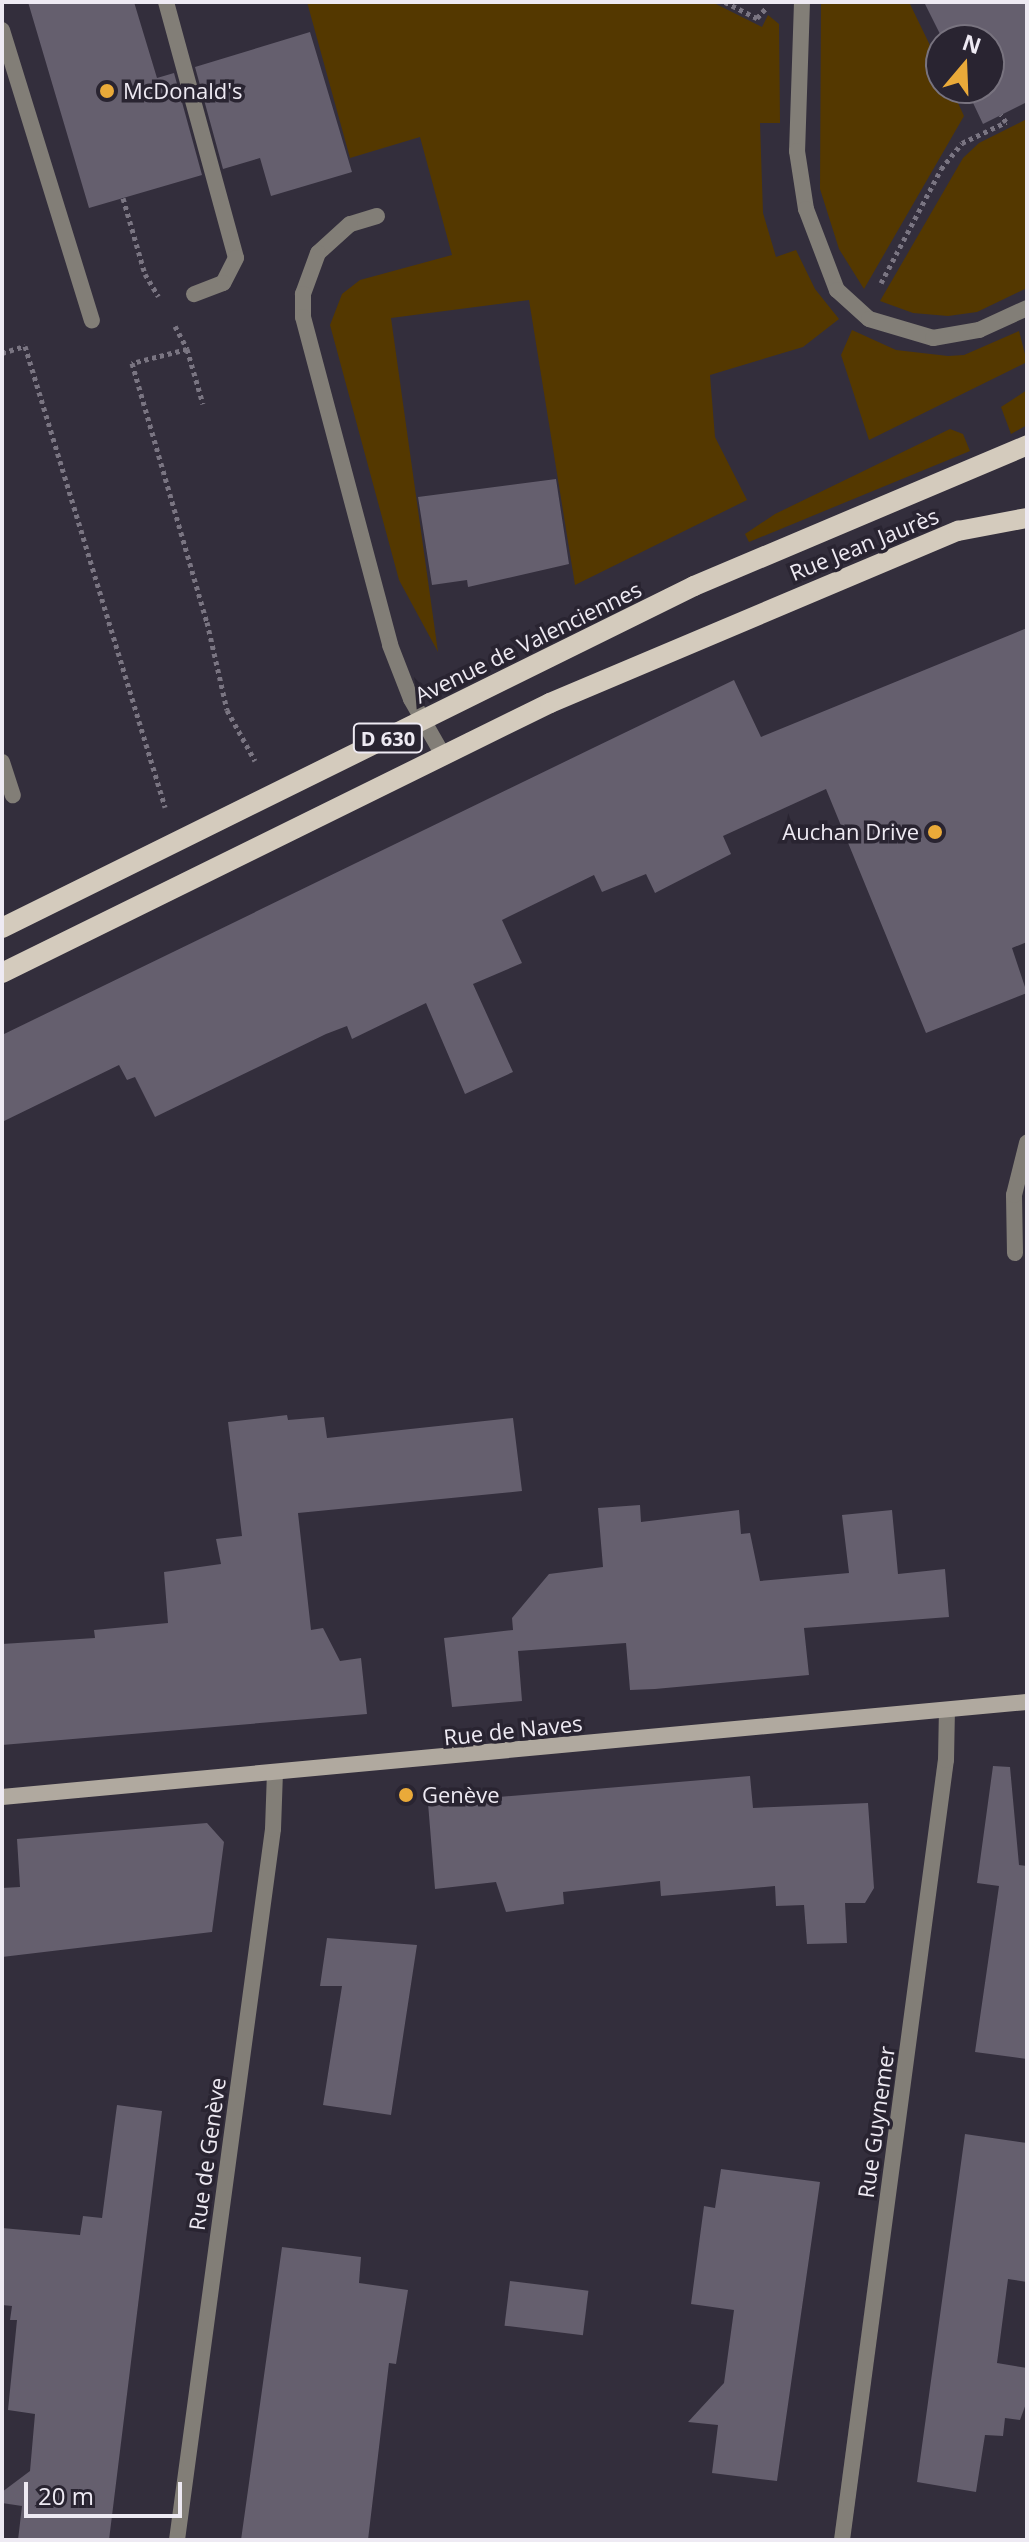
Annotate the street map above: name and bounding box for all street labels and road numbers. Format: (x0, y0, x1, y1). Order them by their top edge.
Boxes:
street label: Rue Jean Jaurès (786, 502, 942, 586)
street label: Avenue de Valenciennes (410, 576, 646, 708)
road number: D 630 (352, 722, 424, 754)
street label: Rue de Naves (442, 1710, 584, 1750)
street label: Rue Guynemer (852, 2044, 900, 2200)
street label: Rue de Genève (183, 2076, 231, 2232)

